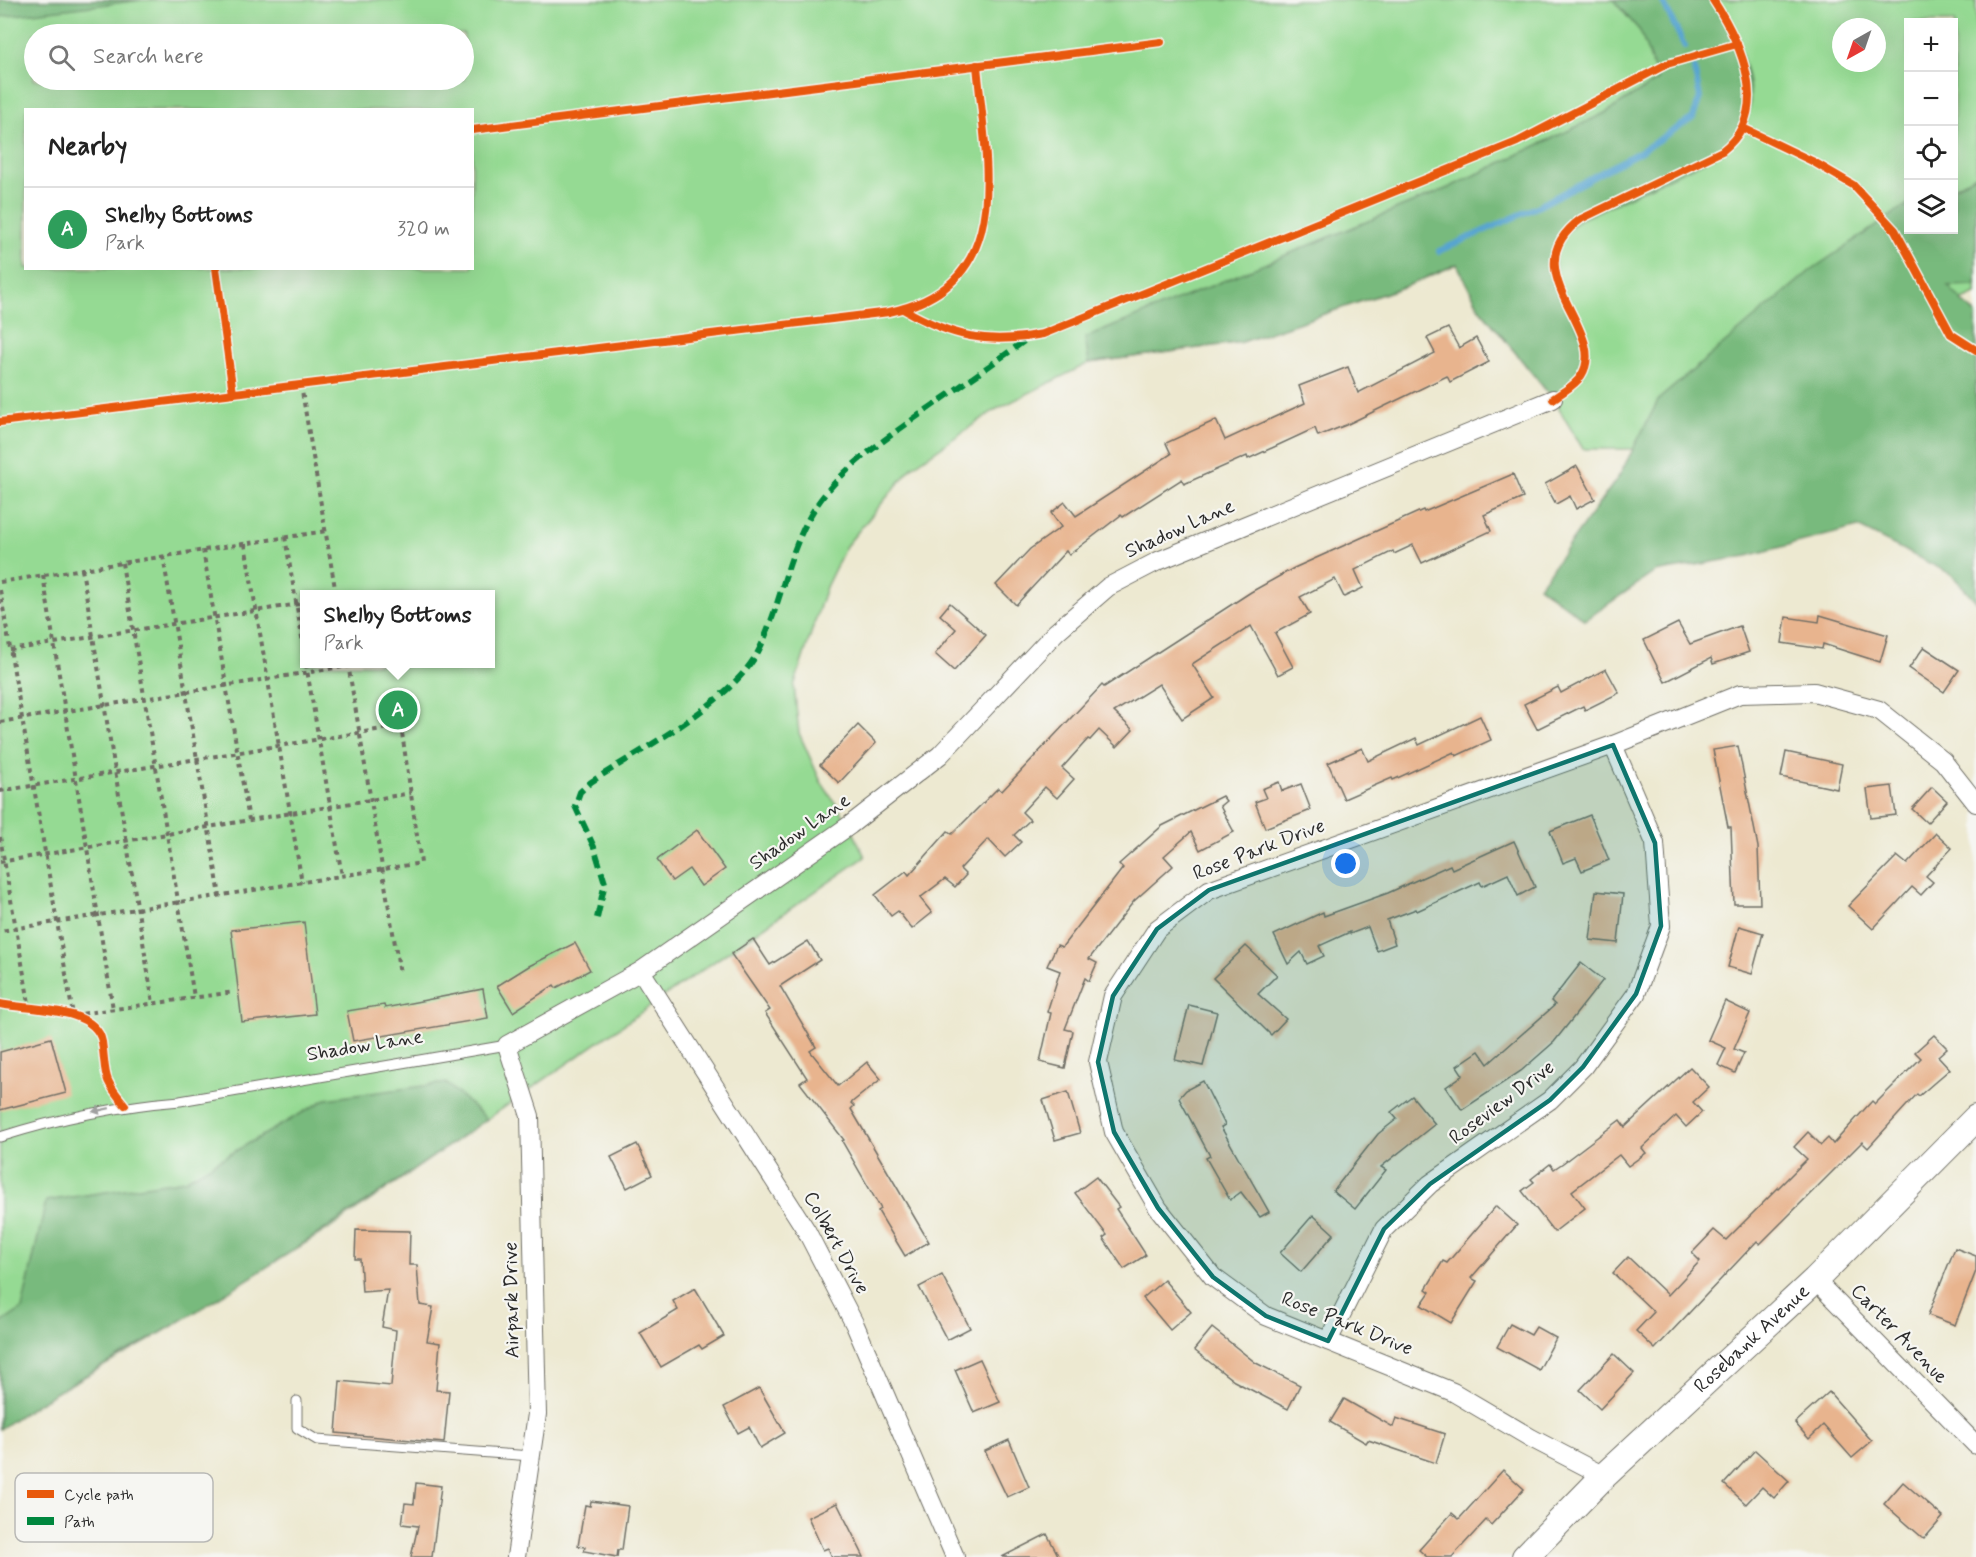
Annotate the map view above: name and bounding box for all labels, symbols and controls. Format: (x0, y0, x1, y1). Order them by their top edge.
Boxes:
north arrow (1832, 18, 1886, 72)
map controls (1904, 18, 1958, 234)
button: + (1904, 18, 1958, 72)
search box (24, 24, 474, 90)
icon: search (45, 41, 78, 74)
text: Search here (93, 43, 204, 71)
button: − (1904, 72, 1958, 126)
button: locate (1904, 126, 1958, 180)
text: Nearby (48, 130, 127, 164)
button: layers (1904, 180, 1958, 234)
text: Shelby Bottoms (105, 202, 253, 230)
text: A (61, 216, 74, 243)
text: 320 m (397, 216, 450, 243)
text: Park (105, 230, 145, 257)
street label: Shadow Lane (1121, 493, 1239, 565)
popup (300, 590, 495, 668)
text: Shelby Bottoms (324, 602, 471, 630)
text: Park (324, 630, 363, 657)
pin: A (378, 688, 418, 732)
street label: Shadow Lane (744, 787, 856, 877)
street label: Rose Park Drive (1189, 812, 1329, 888)
your location (1331, 849, 1360, 878)
street label: Shadow Lane (305, 1023, 425, 1069)
street label: Roseview Drive (1444, 1054, 1560, 1152)
one-way arrow (91, 1106, 110, 1115)
street label: Colbert Drive (797, 1187, 875, 1299)
street label: Airpark Drive (497, 1241, 527, 1359)
street label: Rosebank Avenue (1688, 1278, 1816, 1399)
street label: Carter Avenue (1844, 1278, 1954, 1390)
street label: Rose Park Drive (1277, 1285, 1417, 1363)
legend (15, 1473, 213, 1542)
text: Cycle path (64, 1485, 134, 1506)
text: Path (64, 1512, 95, 1533)

